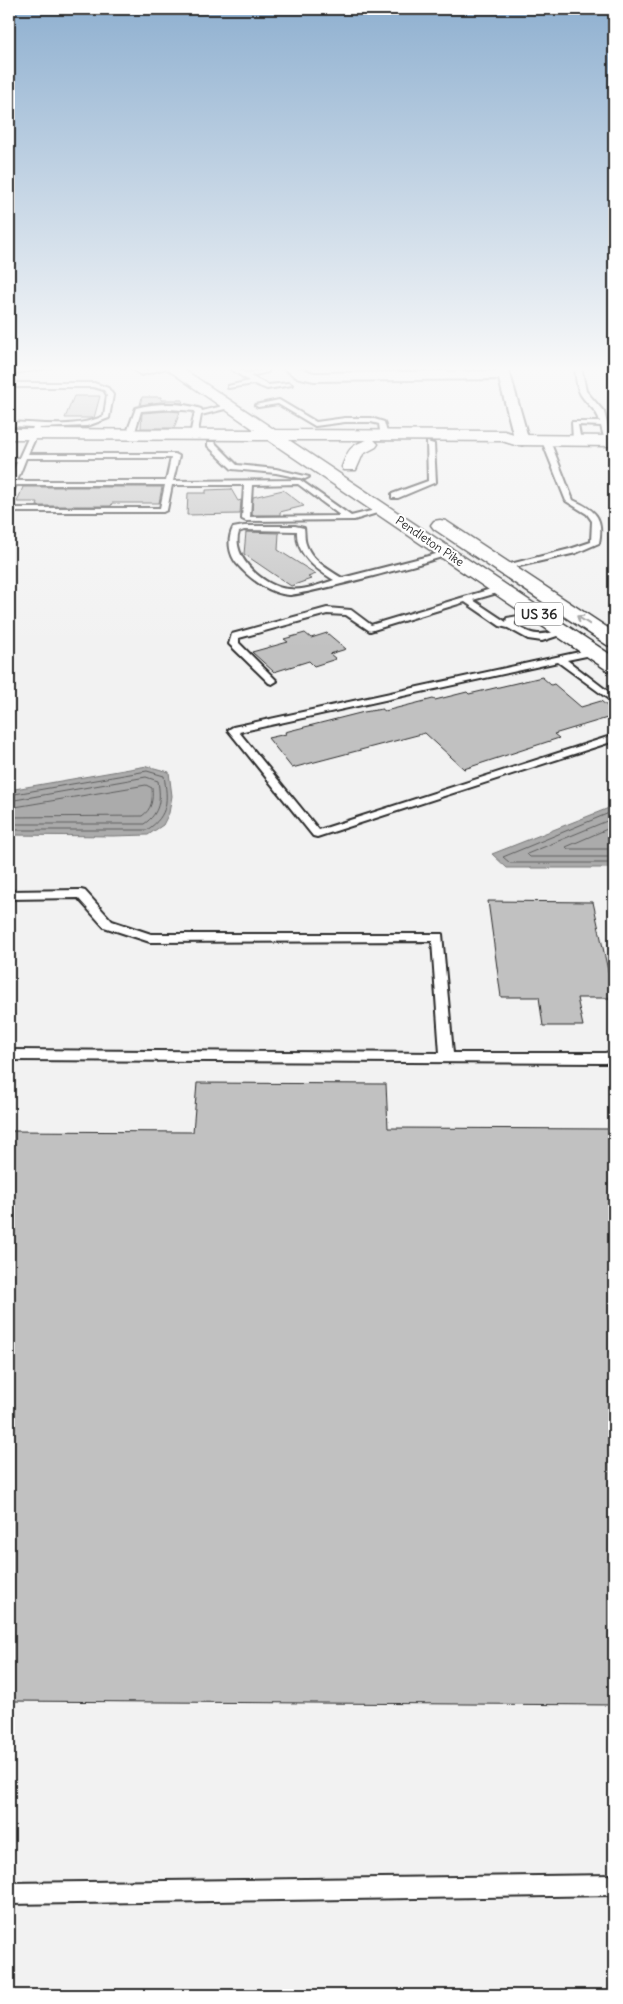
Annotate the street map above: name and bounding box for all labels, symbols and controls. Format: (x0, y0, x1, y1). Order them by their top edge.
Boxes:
street label: Pendleton Pike (393, 513, 467, 569)
road number: US 36 (515, 602, 563, 626)
one-way arrow (576, 615, 590, 625)

